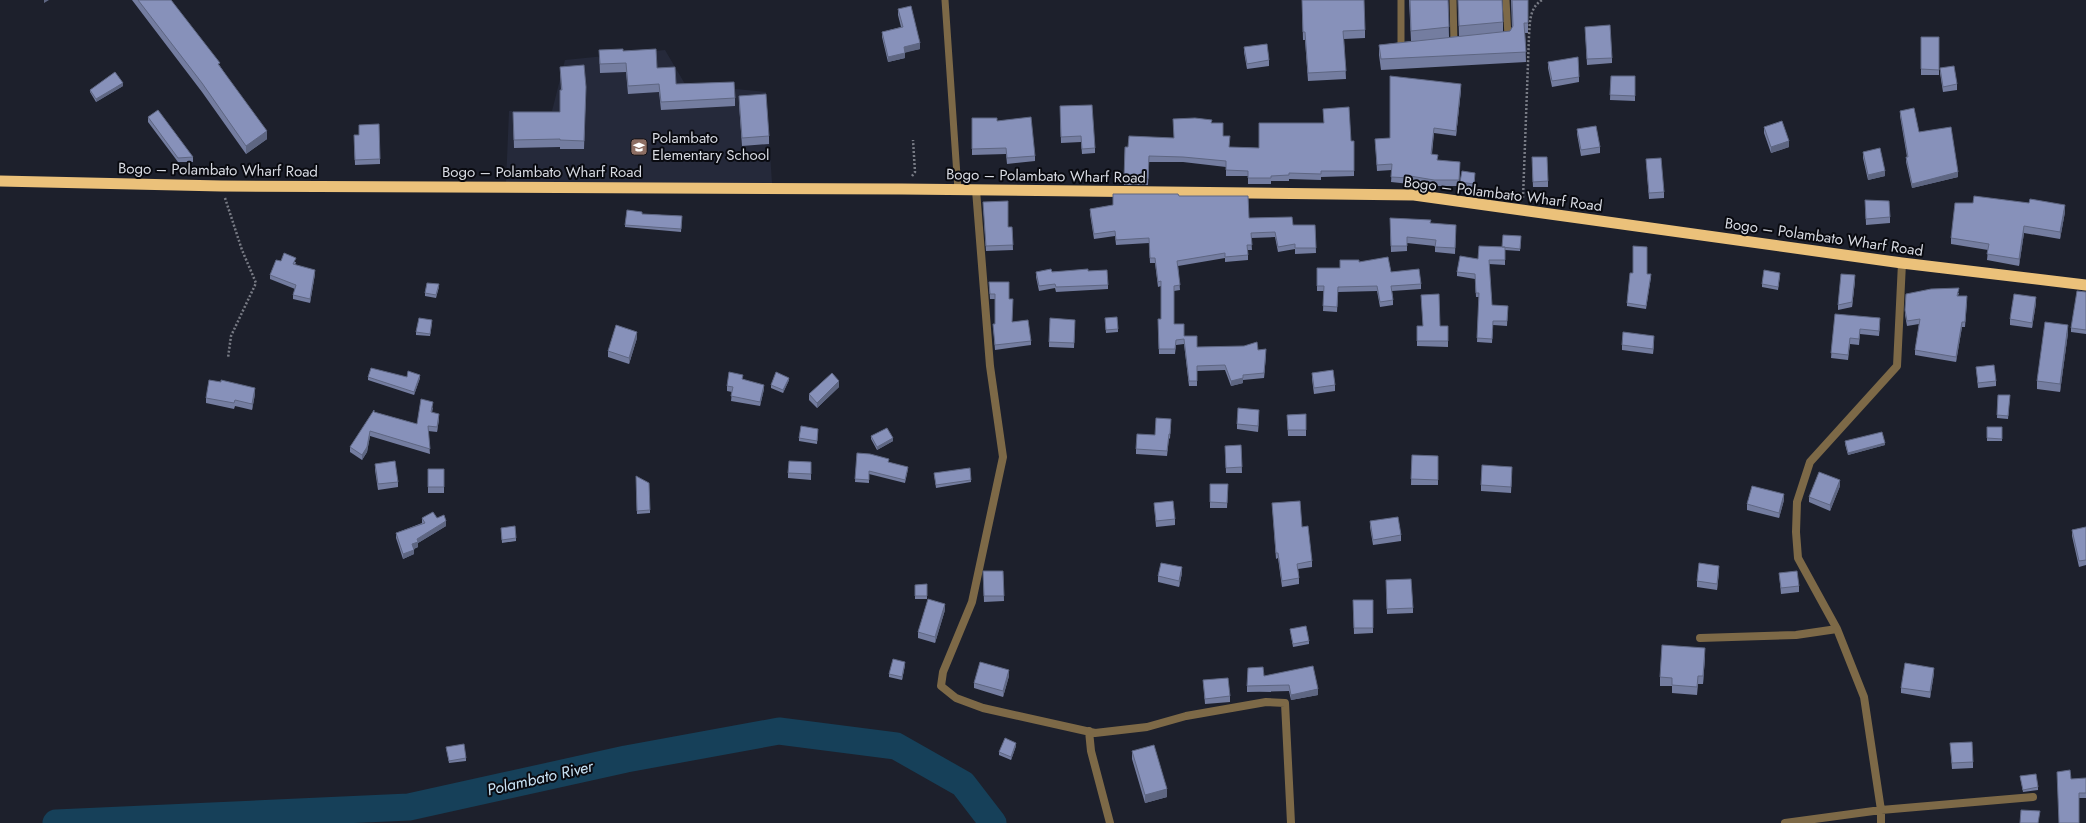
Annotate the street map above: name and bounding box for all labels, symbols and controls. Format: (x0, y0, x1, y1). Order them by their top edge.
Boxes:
place label: Polambato Elementary School (652, 127, 769, 166)
school or university icon: Polambato Elementary School (629, 137, 649, 157)
street label: Bogo – Polambato Wharf Road (118, 157, 318, 183)
street label: Bogo – Polambato Wharf Road (442, 161, 642, 183)
street label: Bogo – Polambato Wharf Road (946, 163, 1146, 189)
street label: Bogo – Polambato Wharf Road (1402, 171, 1604, 217)
street label: Bogo – Polambato Wharf Road (1723, 212, 1925, 262)
water label: Polambato River (485, 754, 597, 801)

